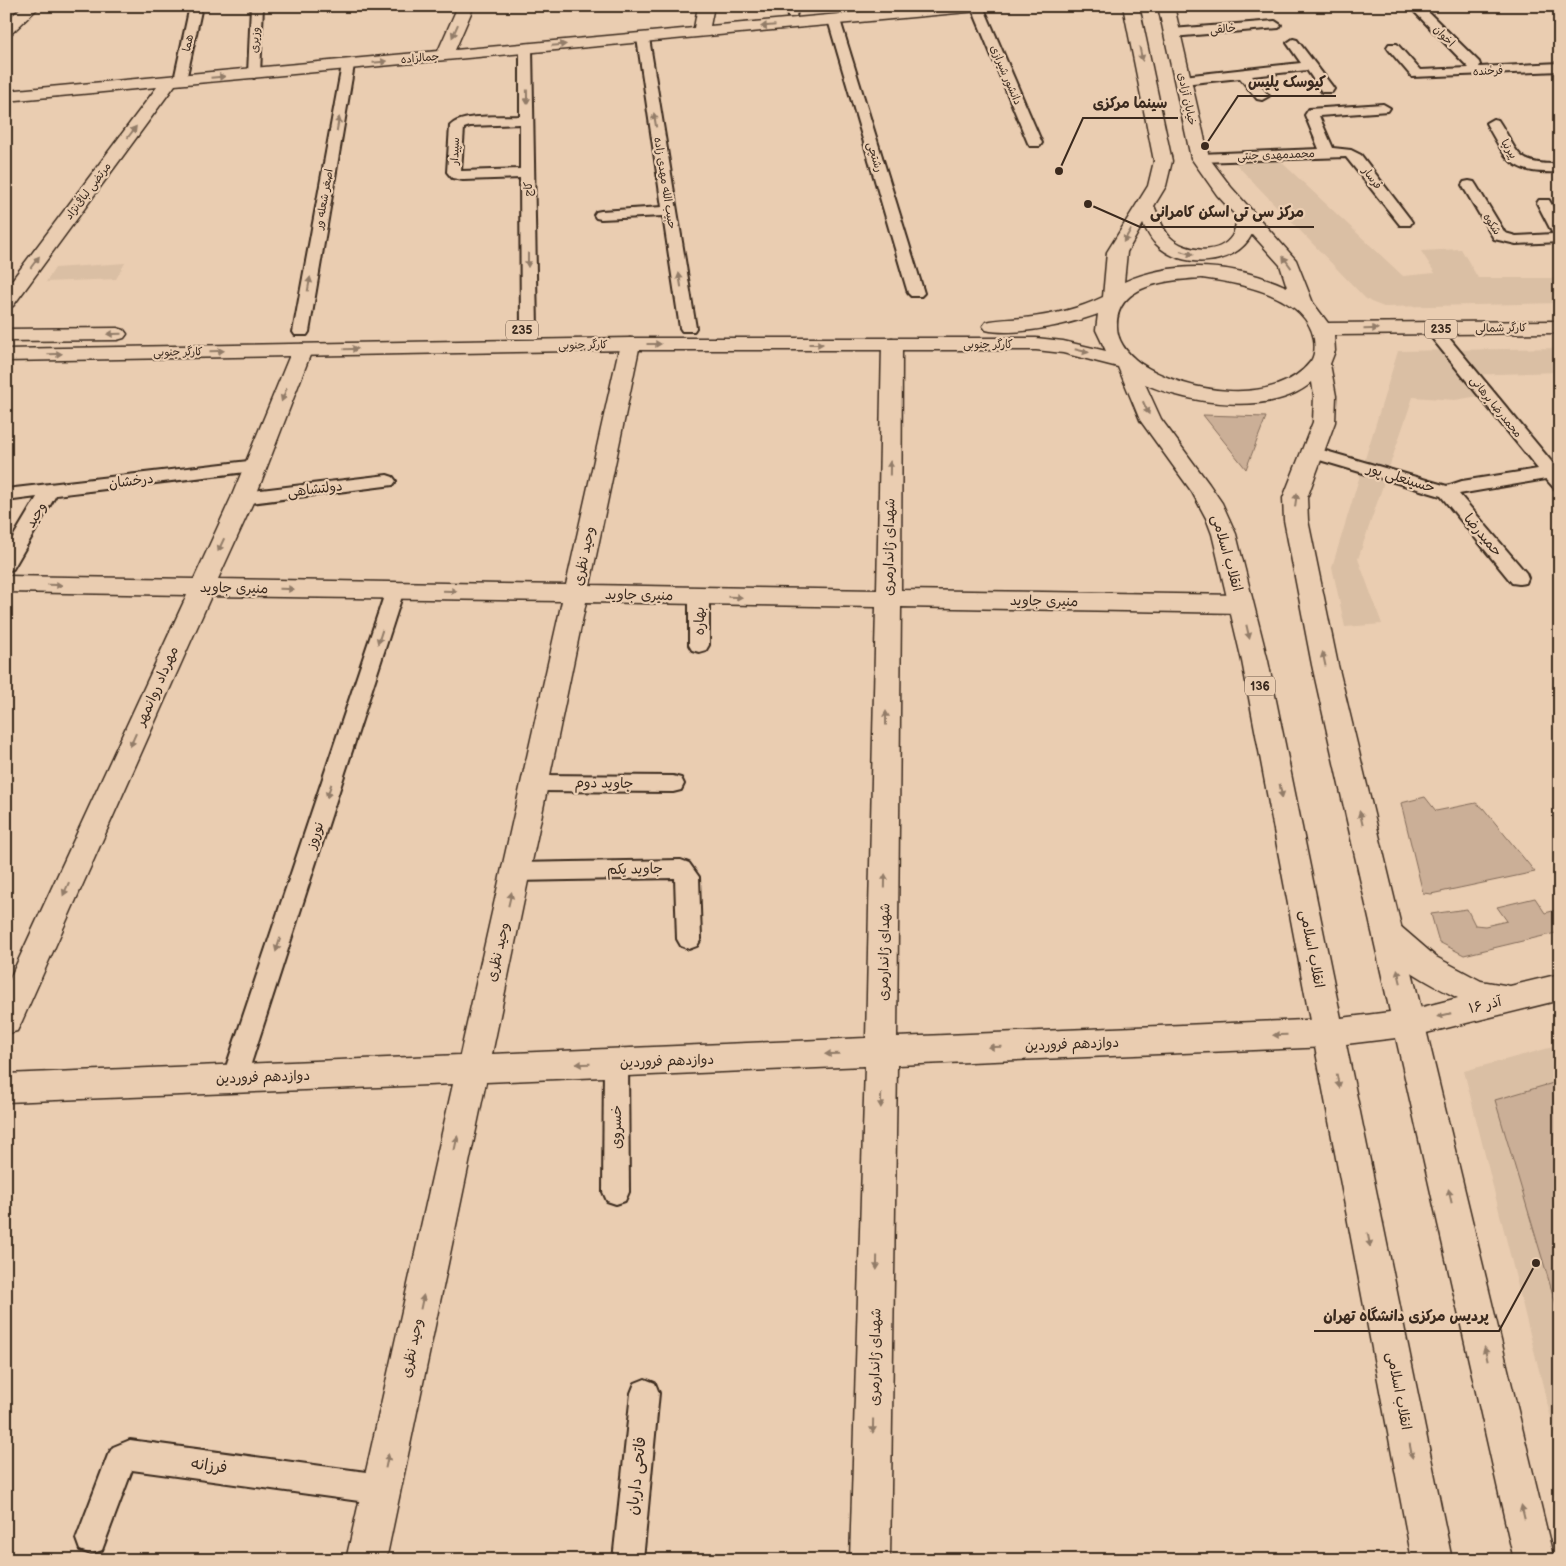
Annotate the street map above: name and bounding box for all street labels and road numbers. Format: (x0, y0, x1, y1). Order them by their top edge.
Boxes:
street label: خالقی (1209, 21, 1237, 38)
street label: اخوان (1430, 23, 1457, 50)
street label: وزیری (248, 27, 262, 53)
street label: هما (180, 33, 196, 53)
street label: دانشور شیرازی (987, 43, 1024, 107)
street label: جمالزاده (400, 50, 440, 66)
street label: فرخنده (1472, 64, 1504, 78)
street label: خیابان آزادی (1174, 72, 1199, 127)
street label: حبیب الله مهدی زاده (650, 136, 679, 230)
street label: سپیدار (448, 137, 462, 166)
street label: پیرنیا (1498, 137, 1520, 161)
street label: رشتچی (863, 140, 886, 174)
street label: محمدمهدی جنتی (1237, 147, 1315, 164)
street label: مرتضی لبافی‌نژاد (61, 159, 114, 223)
street label: فرسار (1359, 164, 1384, 192)
street label: اصغر شعله ور (312, 168, 336, 231)
street label: کاج (522, 181, 536, 196)
street label: شکوه (1479, 211, 1504, 238)
road number: 235 (506, 320, 538, 340)
road number: 235 (1425, 320, 1457, 338)
street label: کارگر شمالی (1475, 321, 1527, 336)
street label: کارگر جنوبی (558, 338, 608, 353)
street label: کارگر جنوبی (963, 338, 1013, 352)
street label: کارگر جنوبی (153, 345, 203, 360)
street label: محمدرضا برهانی (1467, 374, 1525, 441)
street label: حسینعلی پور (1363, 459, 1437, 497)
street label: درخشان (108, 470, 154, 492)
street label: دولتشاهی (286, 477, 344, 501)
street label: شهدای ژاندارمری (880, 498, 898, 596)
street label: وحید (22, 499, 50, 531)
street label: حمیدرضا (1460, 510, 1506, 560)
street label: انقلاب اسلامی (1208, 513, 1246, 593)
street label: وحید نظری (569, 525, 599, 587)
street label: منیری جاوید (200, 579, 268, 597)
street label: منیری جاوید (605, 586, 673, 604)
street label: منیری جاوید (1010, 592, 1078, 610)
street label: بهاره (691, 607, 708, 635)
street label: مهرداد روانمهر (132, 644, 183, 730)
road number: 136 (1245, 676, 1275, 696)
street label: جاوید دوم (574, 774, 634, 794)
street label: نوروز (302, 819, 327, 852)
street label: جاوید یکم (607, 860, 663, 880)
street label: شهدای ژاندارمری (875, 903, 893, 1001)
street label: انقلاب اسلامی (1296, 909, 1328, 989)
street label: وحید نظری (483, 921, 513, 983)
street label: ۱۶ آذر (1467, 993, 1504, 1017)
street label: دوازدهم فروردین (1025, 1034, 1119, 1056)
street label: دوازدهم فروردین (620, 1051, 714, 1073)
street label: دوازدهم فروردین (216, 1067, 310, 1089)
street label: خسروی (608, 1105, 625, 1149)
street label: شهدای ژاندارمری (866, 1308, 884, 1406)
street label: وحید نظری (397, 1317, 427, 1379)
street label: انقلاب اسلامی (1383, 1351, 1415, 1431)
street label: فاتحی داربان (623, 1436, 651, 1516)
street label: فرزانه (189, 1454, 229, 1478)

